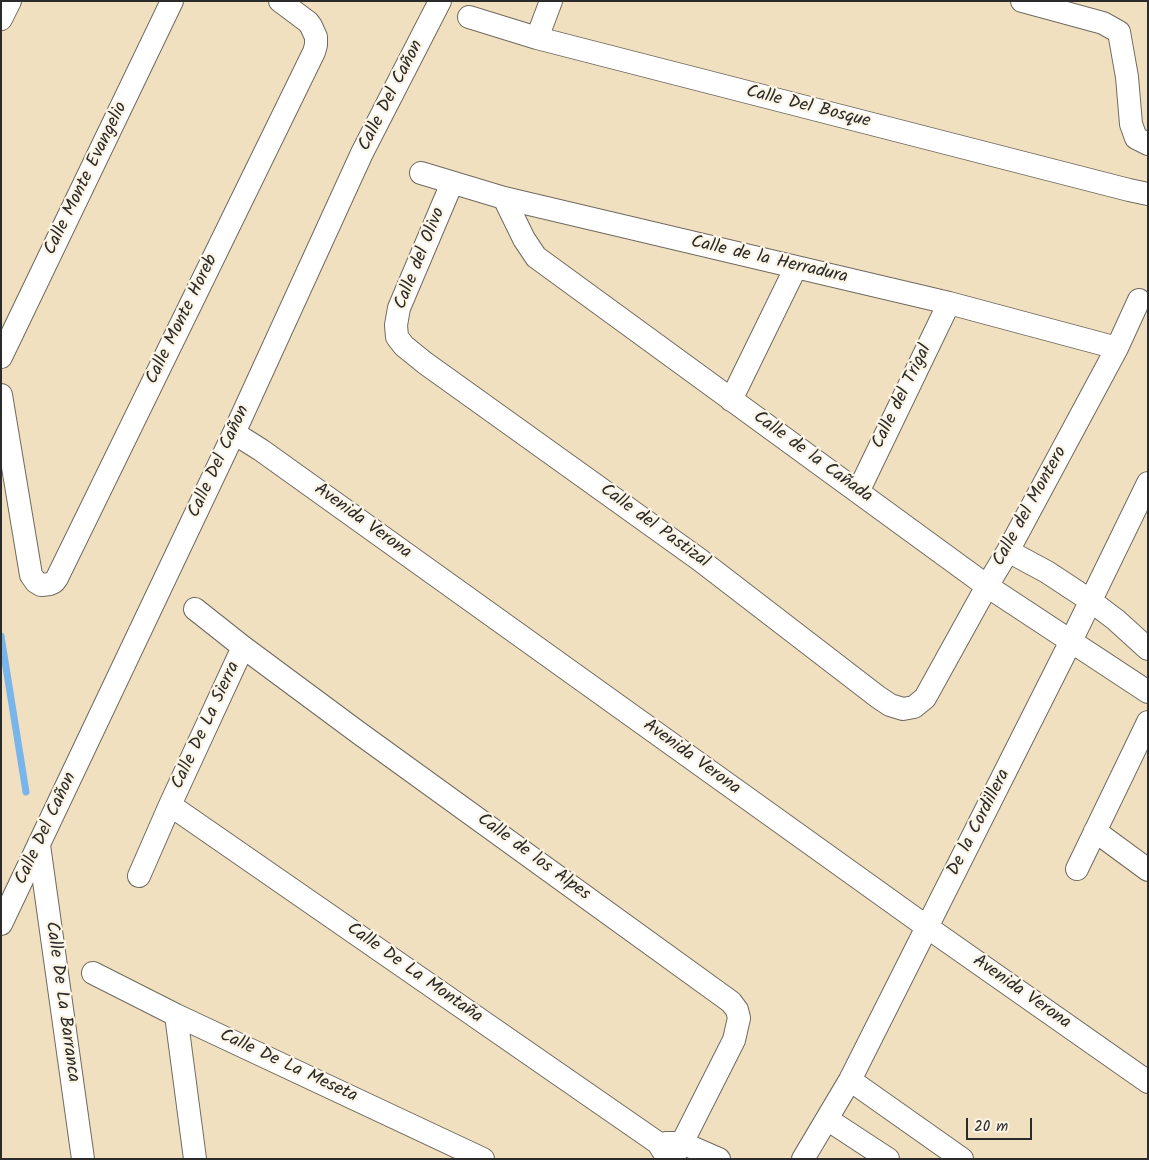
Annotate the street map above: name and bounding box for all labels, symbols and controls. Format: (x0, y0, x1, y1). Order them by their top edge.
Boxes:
street label: Calle Del Cañon (355, 37, 429, 155)
street label: Calle Del Bosque (744, 82, 872, 134)
street label: Calle Monte Evangelio (41, 99, 133, 259)
street label: Calle del Olivo (391, 205, 451, 313)
street label: Calle de la Herradura (688, 232, 850, 290)
street label: Calle Monte Horeb (142, 252, 224, 388)
street label: Calle del Trigal (868, 341, 938, 453)
street label: Calle Del Cañon (185, 402, 255, 522)
street label: Calle de la Cañada (748, 407, 876, 509)
street label: Calle del Montero (989, 444, 1073, 570)
street label: Avenida Verona (309, 479, 415, 565)
street label: Calle del Pastizal (595, 480, 713, 574)
street label: Calle De La Sierra (168, 659, 246, 793)
street label: Avenida Verona (638, 715, 744, 801)
street label: De la Cordillera (944, 766, 1016, 880)
street label: Calle Del Cañon (12, 769, 82, 889)
street label: Calle de los Alpes (472, 810, 594, 906)
street label: Calle De La Montaña (342, 919, 486, 1029)
street label: Calle De La Barranca (39, 920, 83, 1084)
street label: Avenida Verona (968, 951, 1074, 1035)
street label: Calle De La Meseta (216, 1026, 360, 1108)
scale bar (969, 1108, 1035, 1140)
text: 20 m (974, 1115, 1008, 1139)

